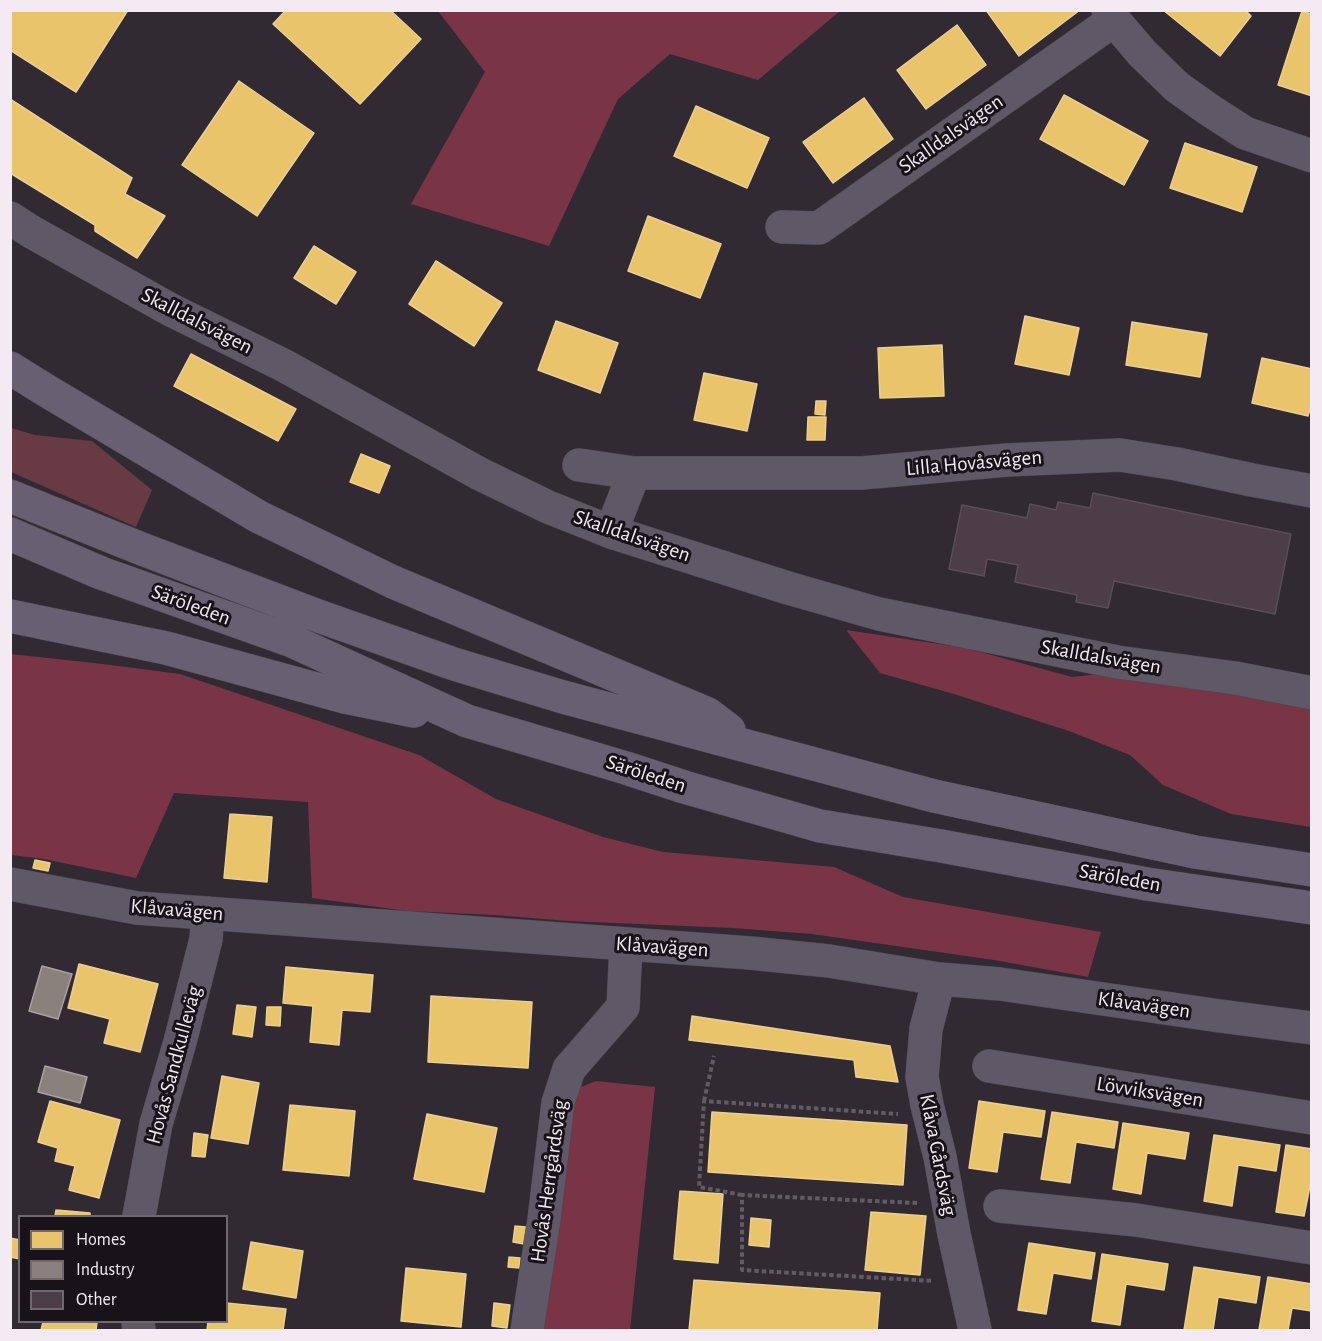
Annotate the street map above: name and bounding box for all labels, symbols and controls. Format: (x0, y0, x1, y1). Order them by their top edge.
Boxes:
street label: Skalldalsvägen (894, 89, 1008, 179)
street label: Skalldalsvägen (137, 282, 257, 360)
street label: Lilla Hovåsvägen (905, 445, 1043, 481)
street label: Skalldalsvägen (570, 504, 694, 568)
street label: Säröleden (148, 579, 234, 631)
street label: Skalldalsvägen (1039, 634, 1163, 680)
street label: Säröleden (603, 749, 689, 799)
street label: Säröleden (1077, 858, 1163, 898)
street label: Klåvavägen (130, 893, 224, 927)
street label: Klåvavägen (615, 931, 709, 963)
street label: Hovås Sandkulleväg (141, 983, 207, 1147)
street label: Klåvavägen (1096, 986, 1192, 1024)
street label: Lövviksvägen (1095, 1071, 1205, 1113)
street label: Klåva Gårdsväg (914, 1092, 962, 1218)
street label: Hovås Herrgårdsväg (525, 1098, 573, 1264)
legend (18, 1215, 228, 1323)
text: Homes (76, 1231, 126, 1249)
text: Industry (76, 1261, 135, 1279)
text: Other (76, 1291, 117, 1309)

